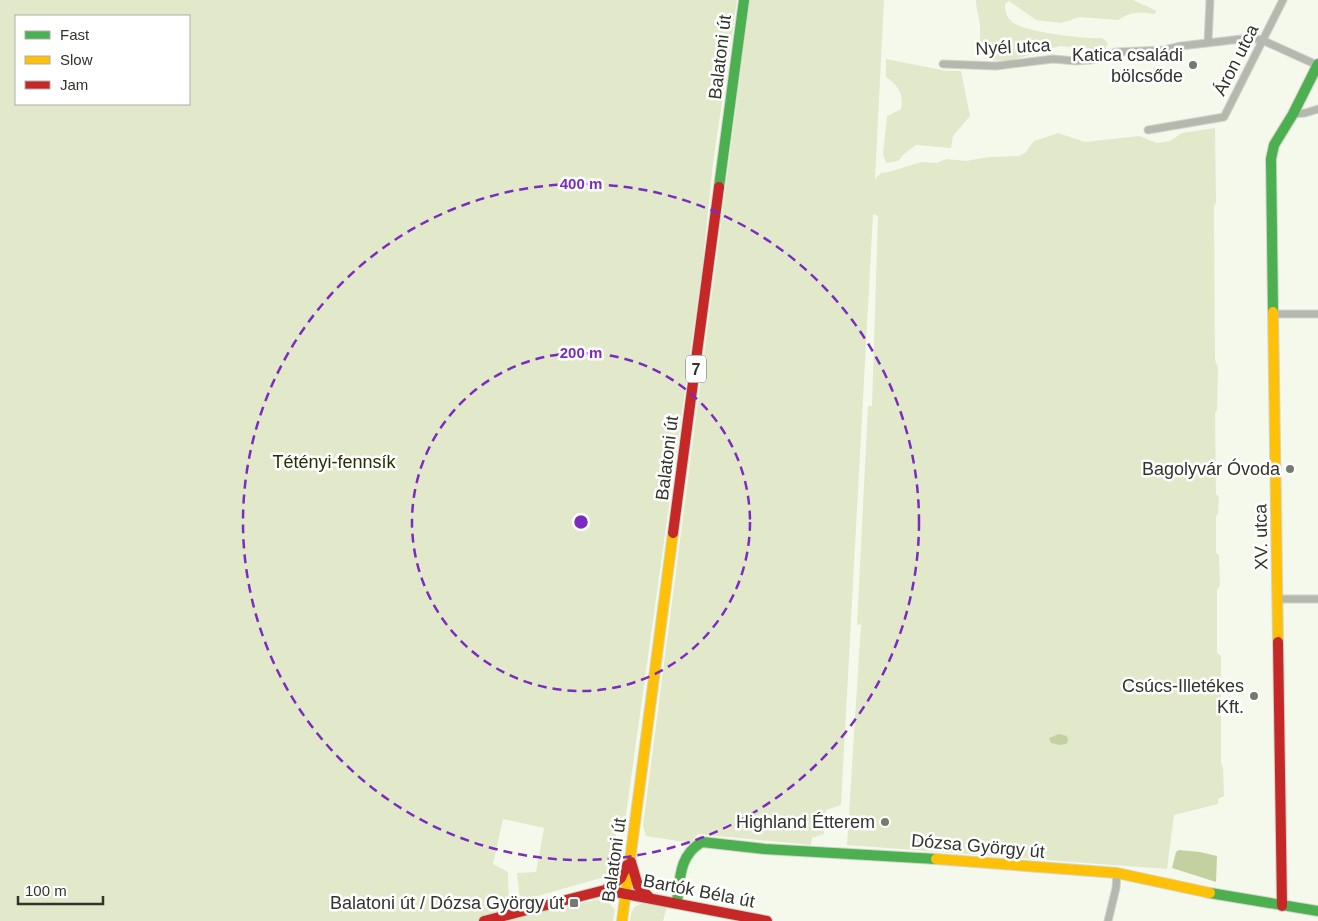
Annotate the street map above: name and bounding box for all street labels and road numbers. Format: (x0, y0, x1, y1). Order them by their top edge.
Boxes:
street label: Balatoni út (705, 14, 735, 100)
street label: Áron utca (1210, 20, 1263, 99)
street label: Nyél utca (975, 35, 1052, 59)
road number: 7 (686, 356, 706, 382)
street label: Balatoni út (652, 415, 682, 501)
street label: XV. utca (1250, 503, 1272, 570)
street label: Balatoni út (598, 816, 630, 904)
street label: Dózsa György út (910, 830, 1046, 862)
street label: Bartók Béla út (642, 870, 756, 912)

